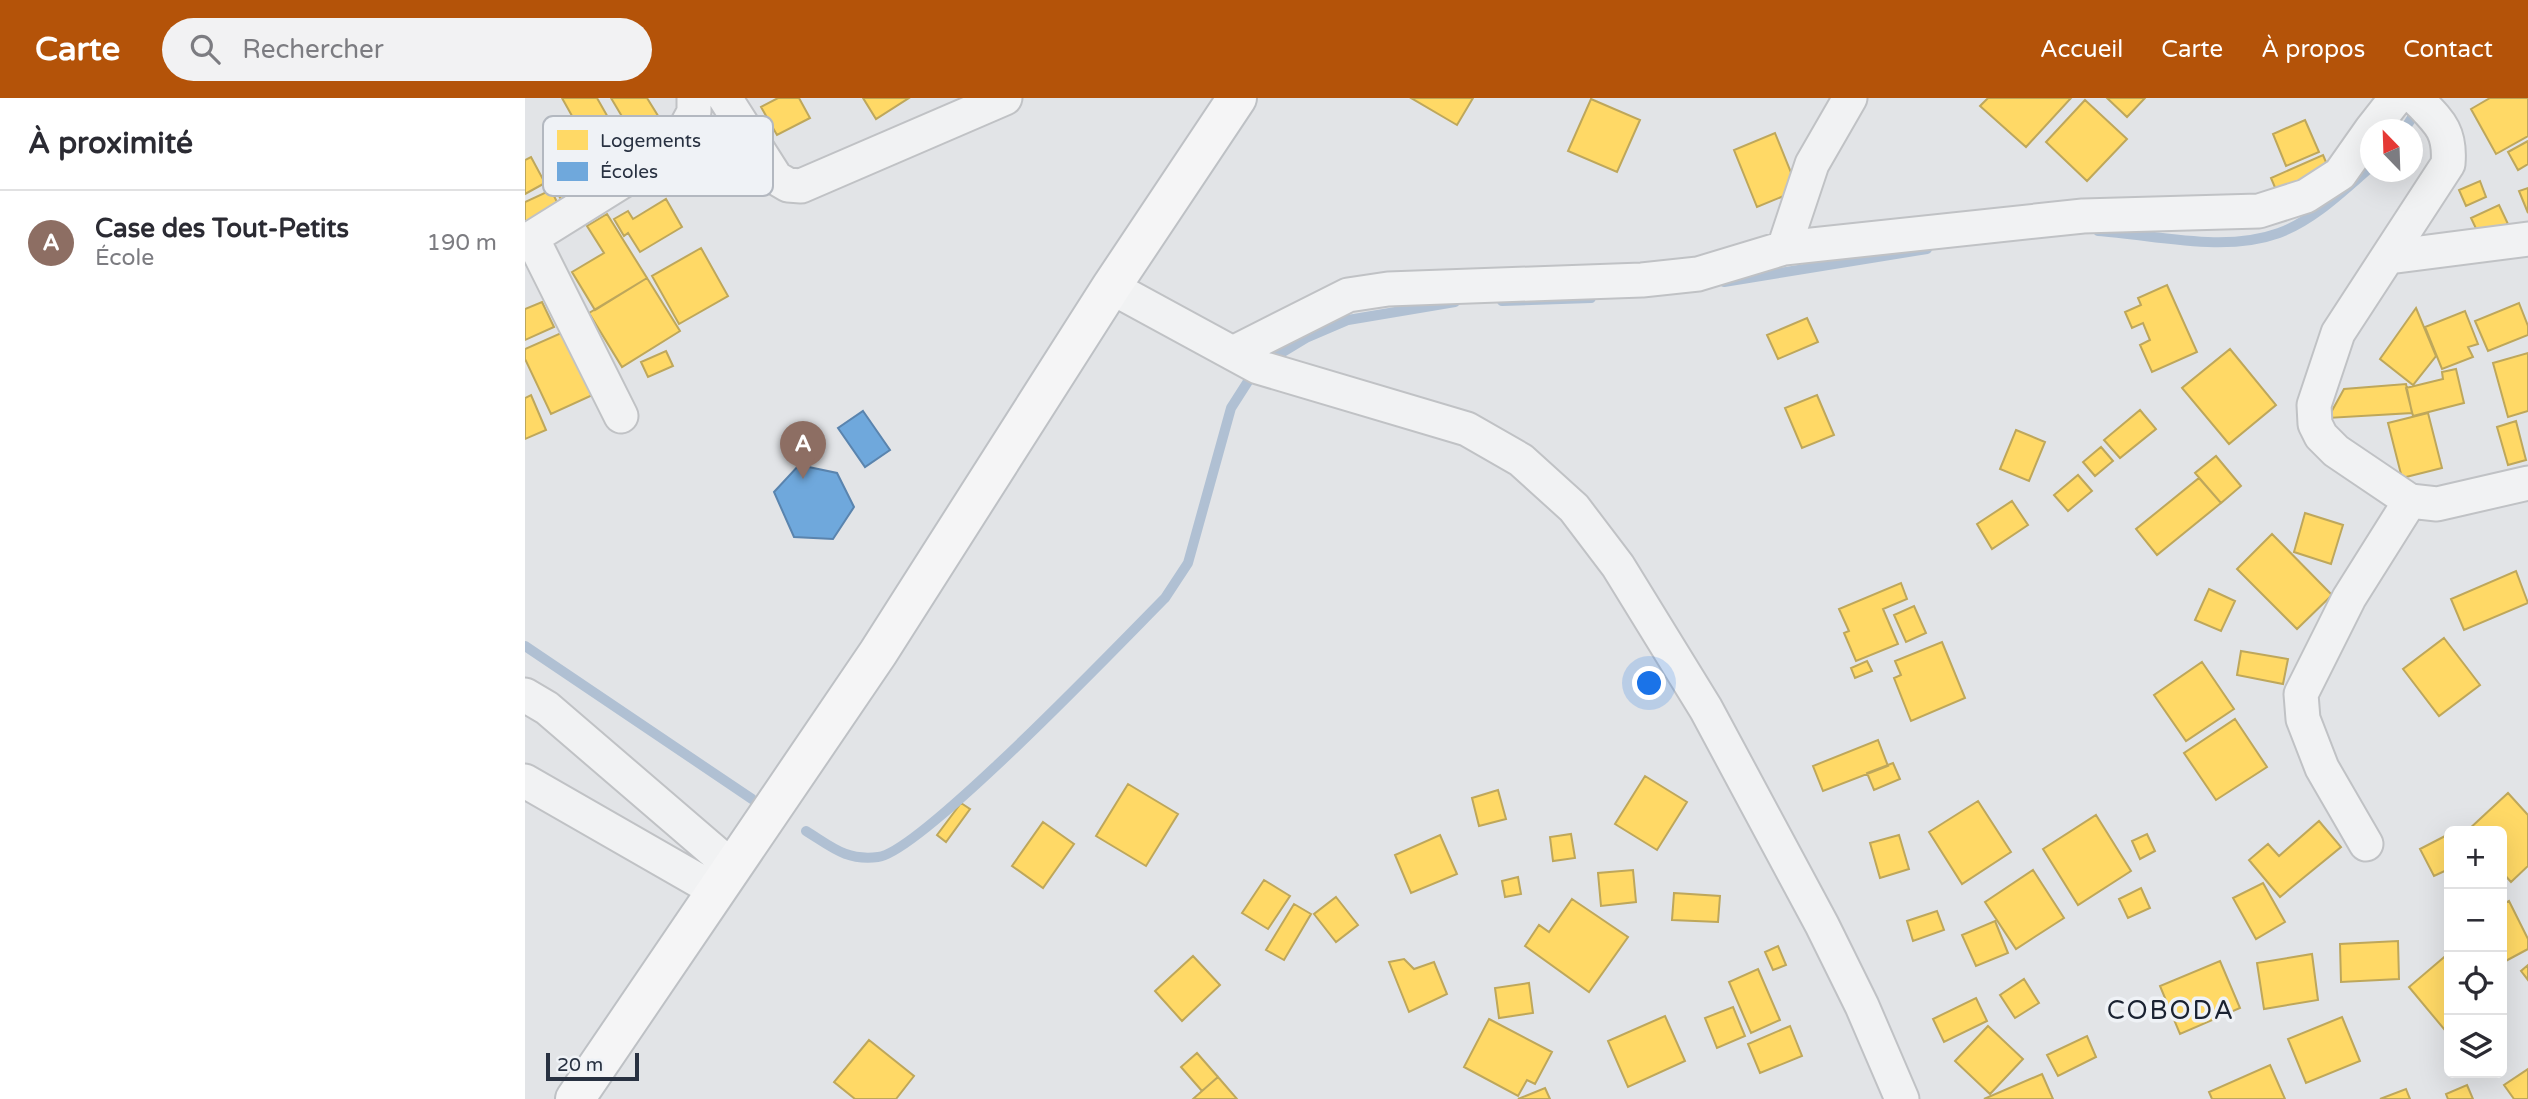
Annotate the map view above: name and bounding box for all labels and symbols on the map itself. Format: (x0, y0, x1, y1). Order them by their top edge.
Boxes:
legend (543, 116, 773, 196)
north arrow (2360, 119, 2423, 182)
text: Logements (600, 130, 701, 152)
text: Écoles (600, 161, 658, 183)
pin: A (780, 421, 826, 479)
your location (1632, 666, 1666, 700)
district label: COBODA (2107, 995, 2235, 1026)
scale bar (546, 1050, 639, 1082)

